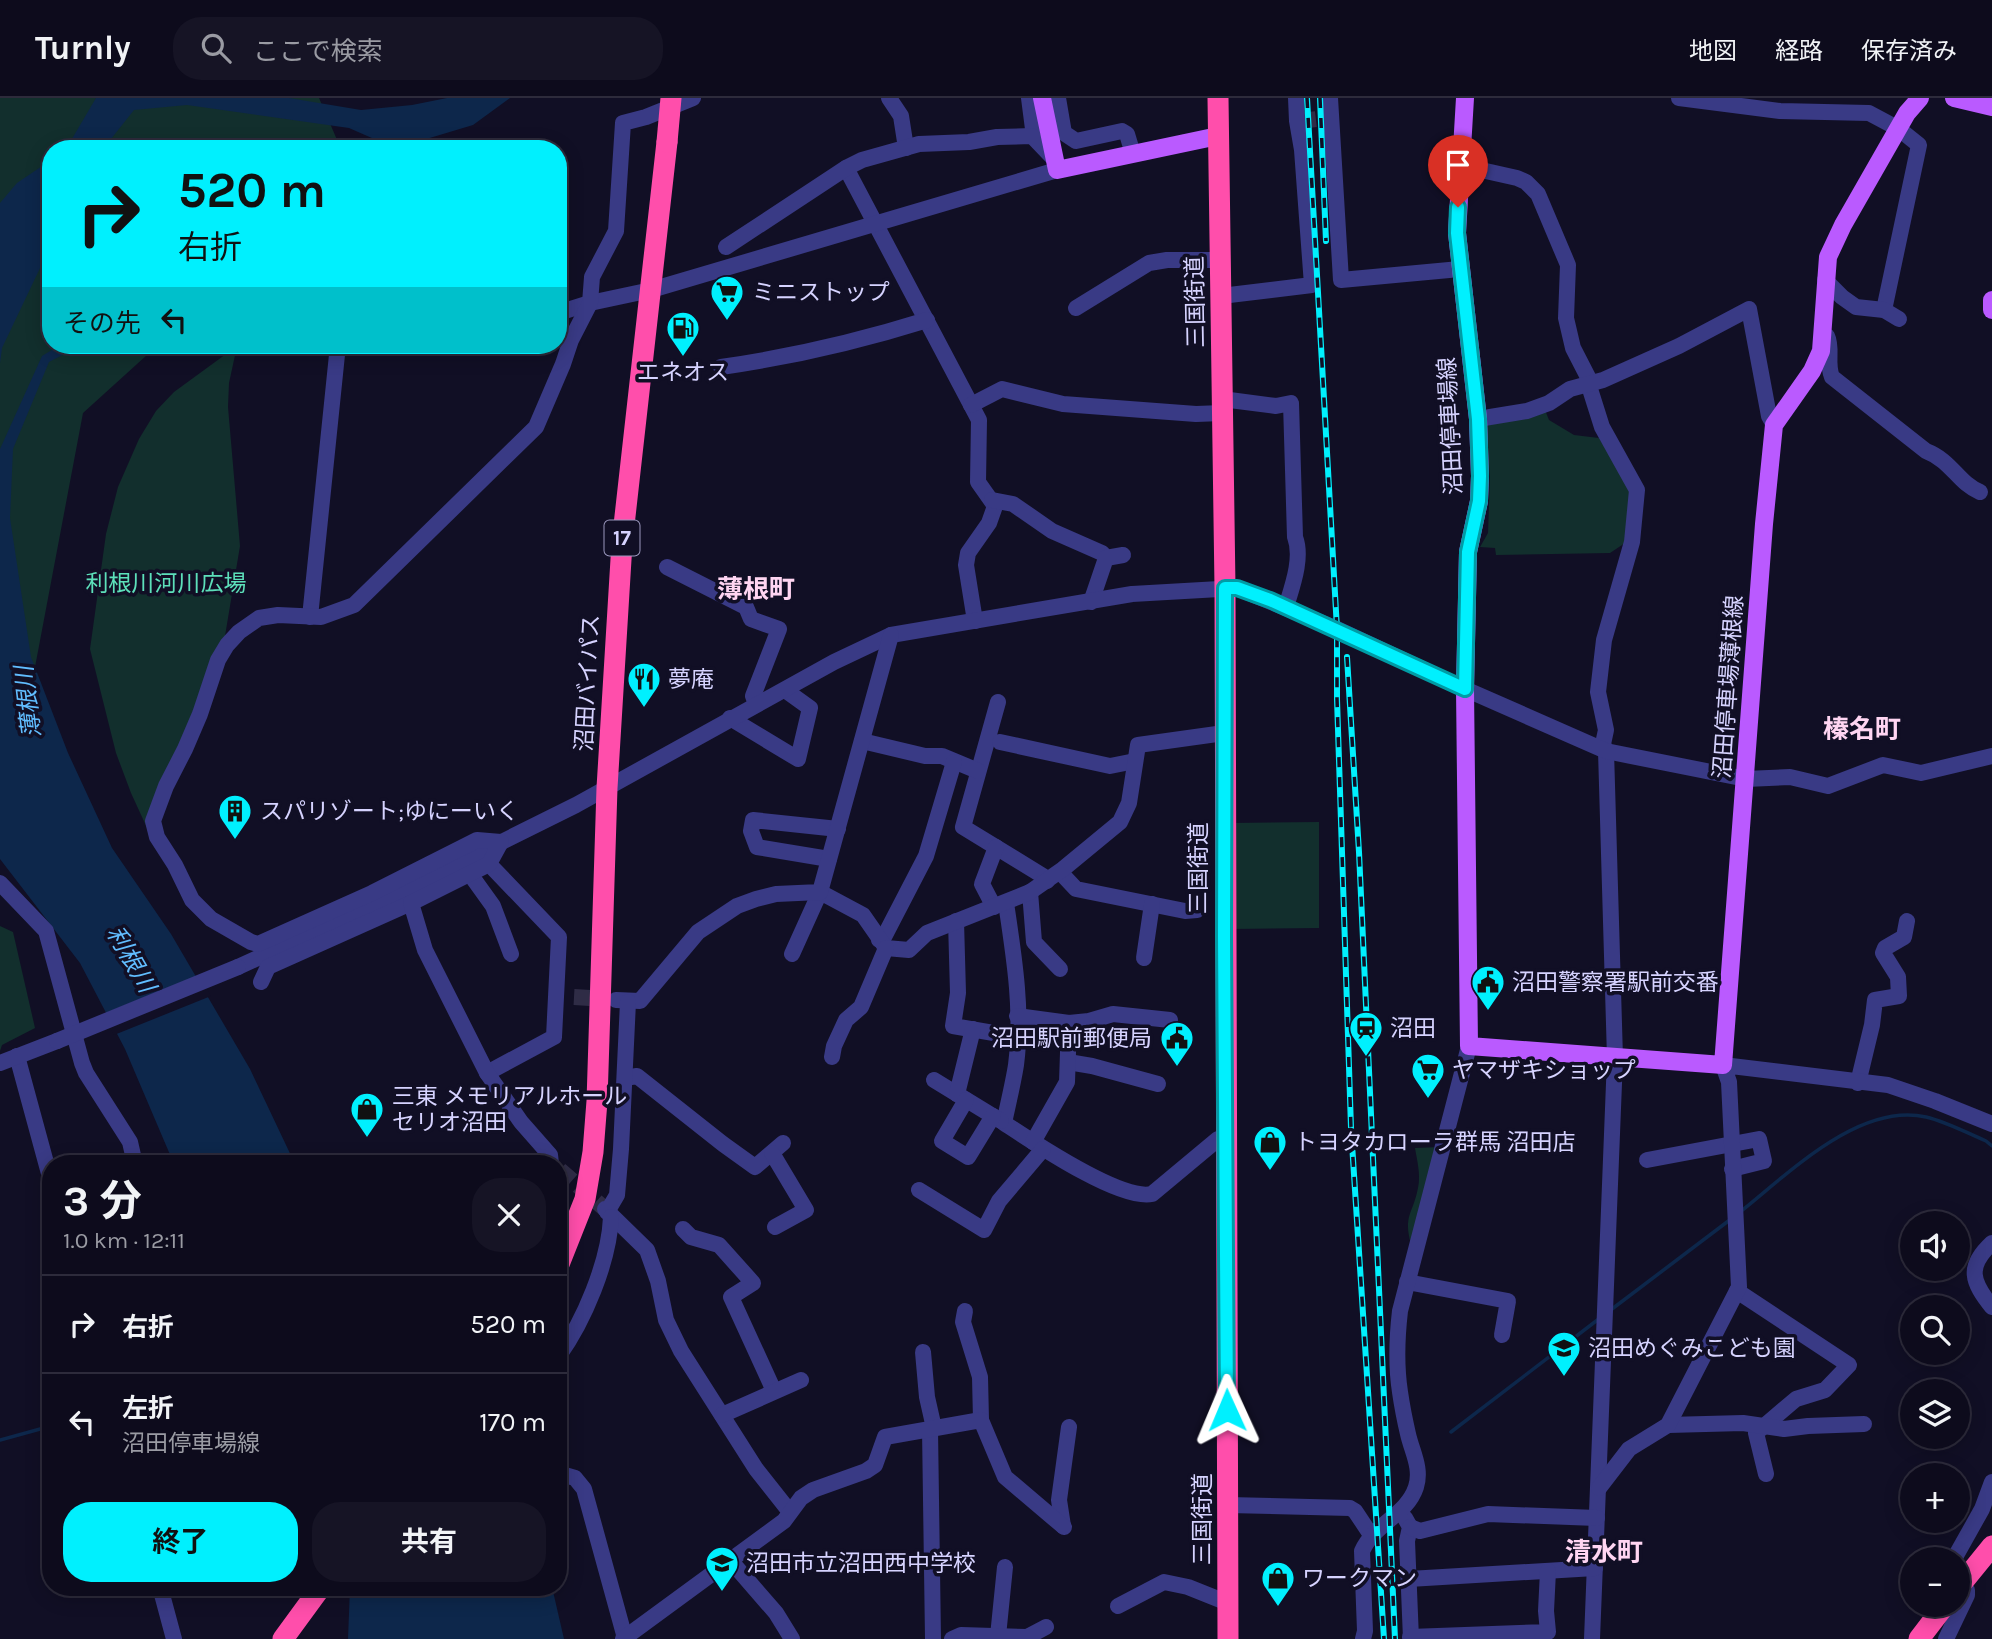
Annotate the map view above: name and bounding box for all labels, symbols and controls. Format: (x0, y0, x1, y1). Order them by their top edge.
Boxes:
search box (173, 17, 663, 80)
text: Turnly (35, 29, 131, 67)
icon: search (197, 29, 235, 67)
text: ここで検索 (253, 36, 383, 67)
text: 地図 (1689, 37, 1737, 65)
text: 経路 (1775, 37, 1823, 65)
text: 保存済み (1861, 37, 1957, 65)
pin (1428, 135, 1488, 207)
icon: arrive (1439, 146, 1477, 184)
text: 520 m (178, 162, 326, 219)
icon: right (63, 168, 154, 259)
text: 右折 (178, 229, 242, 266)
street label: 三国街道 (1181, 256, 1210, 348)
supermarket icon: ミニストップ (708, 273, 746, 322)
place label: ミニストップ (752, 279, 890, 306)
icon: left (155, 301, 193, 339)
text: その先 (63, 308, 141, 339)
fuel station icon: エネオス (664, 309, 702, 358)
street label: 沼田停車場線 (1433, 356, 1468, 496)
place label: エネオス (637, 359, 729, 386)
road number: 17 (604, 520, 640, 556)
park label: 利根川河川広場 (86, 570, 247, 597)
district label: 薄根町 (717, 574, 795, 605)
street label: 沼田停車場薄根線 (1709, 594, 1748, 780)
street label: 沼田バイパス (570, 614, 605, 752)
restaurant icon: 夢庵 (625, 660, 663, 709)
water label: 薄根川 (9, 662, 46, 739)
place label: 夢庵 (668, 666, 714, 693)
district label: 榛名町 (1823, 714, 1901, 745)
building icon: スパリゾート;ゆにーいく (216, 792, 254, 841)
place label: スパリゾート;ゆにーいく (260, 798, 519, 825)
street label: 三国街道 (1185, 822, 1212, 914)
water label: 利根川 (101, 921, 163, 1000)
public building icon: 沼田警察署駅前交番 (1469, 963, 1507, 1012)
place label: 沼田警察署駅前交番 (1512, 969, 1719, 996)
station icon: 沼田 (1347, 1009, 1385, 1058)
place label: 沼田 (1390, 1015, 1436, 1042)
public building icon: 沼田駅前郵便局 (1158, 1019, 1196, 1068)
place label: 沼田駅前郵便局 (991, 1025, 1152, 1052)
supermarket icon: ヤマザキショップ (1409, 1051, 1447, 1100)
place label: ヤマザキショップ (1452, 1057, 1636, 1084)
place label: 三東 メモリアルホール セリオ沼田 (392, 1083, 627, 1136)
shop icon: 三東 メモリアルホール セリオ沼田 (348, 1090, 386, 1139)
shop icon: トヨタカローラ群馬 沼田店 (1251, 1123, 1289, 1172)
place label: トヨタカローラ群馬 沼田店 (1294, 1129, 1575, 1156)
text: 3 分 (63, 1176, 142, 1226)
button: close (472, 1178, 546, 1252)
map controls (1900, 1211, 1970, 1617)
button: sound (1900, 1211, 1970, 1281)
text: 1.0 km · 12:11 (63, 1227, 185, 1254)
button: search (1900, 1295, 1970, 1365)
icon: right (63, 1305, 101, 1343)
text: 520 m (470, 1309, 546, 1340)
text: 右折 (122, 1312, 174, 1343)
school or university icon: 沼田めぐみこども園 (1545, 1329, 1583, 1378)
place label: 沼田めぐみこども園 (1588, 1335, 1796, 1362)
position arrow (1190, 1373, 1264, 1447)
button: layers (1900, 1379, 1970, 1449)
text: 左折 (122, 1393, 174, 1424)
icon: left (63, 1403, 101, 1441)
text: 170 m (479, 1407, 546, 1438)
text: 沼田停車場線 (122, 1430, 260, 1457)
button: + (1900, 1463, 1970, 1533)
street label: 三国街道 (1189, 1473, 1216, 1565)
button: 終了 (63, 1502, 298, 1582)
button: 共有 (312, 1502, 546, 1582)
district label: 清水町 (1565, 1537, 1643, 1568)
school or university icon: 沼田市立沼田西中学校 (703, 1544, 741, 1593)
button: − (1900, 1547, 1970, 1617)
place label: 沼田市立沼田西中学校 (746, 1550, 976, 1577)
shop icon: ワークマン (1259, 1559, 1297, 1608)
place label: ワークマン (1302, 1565, 1417, 1592)

